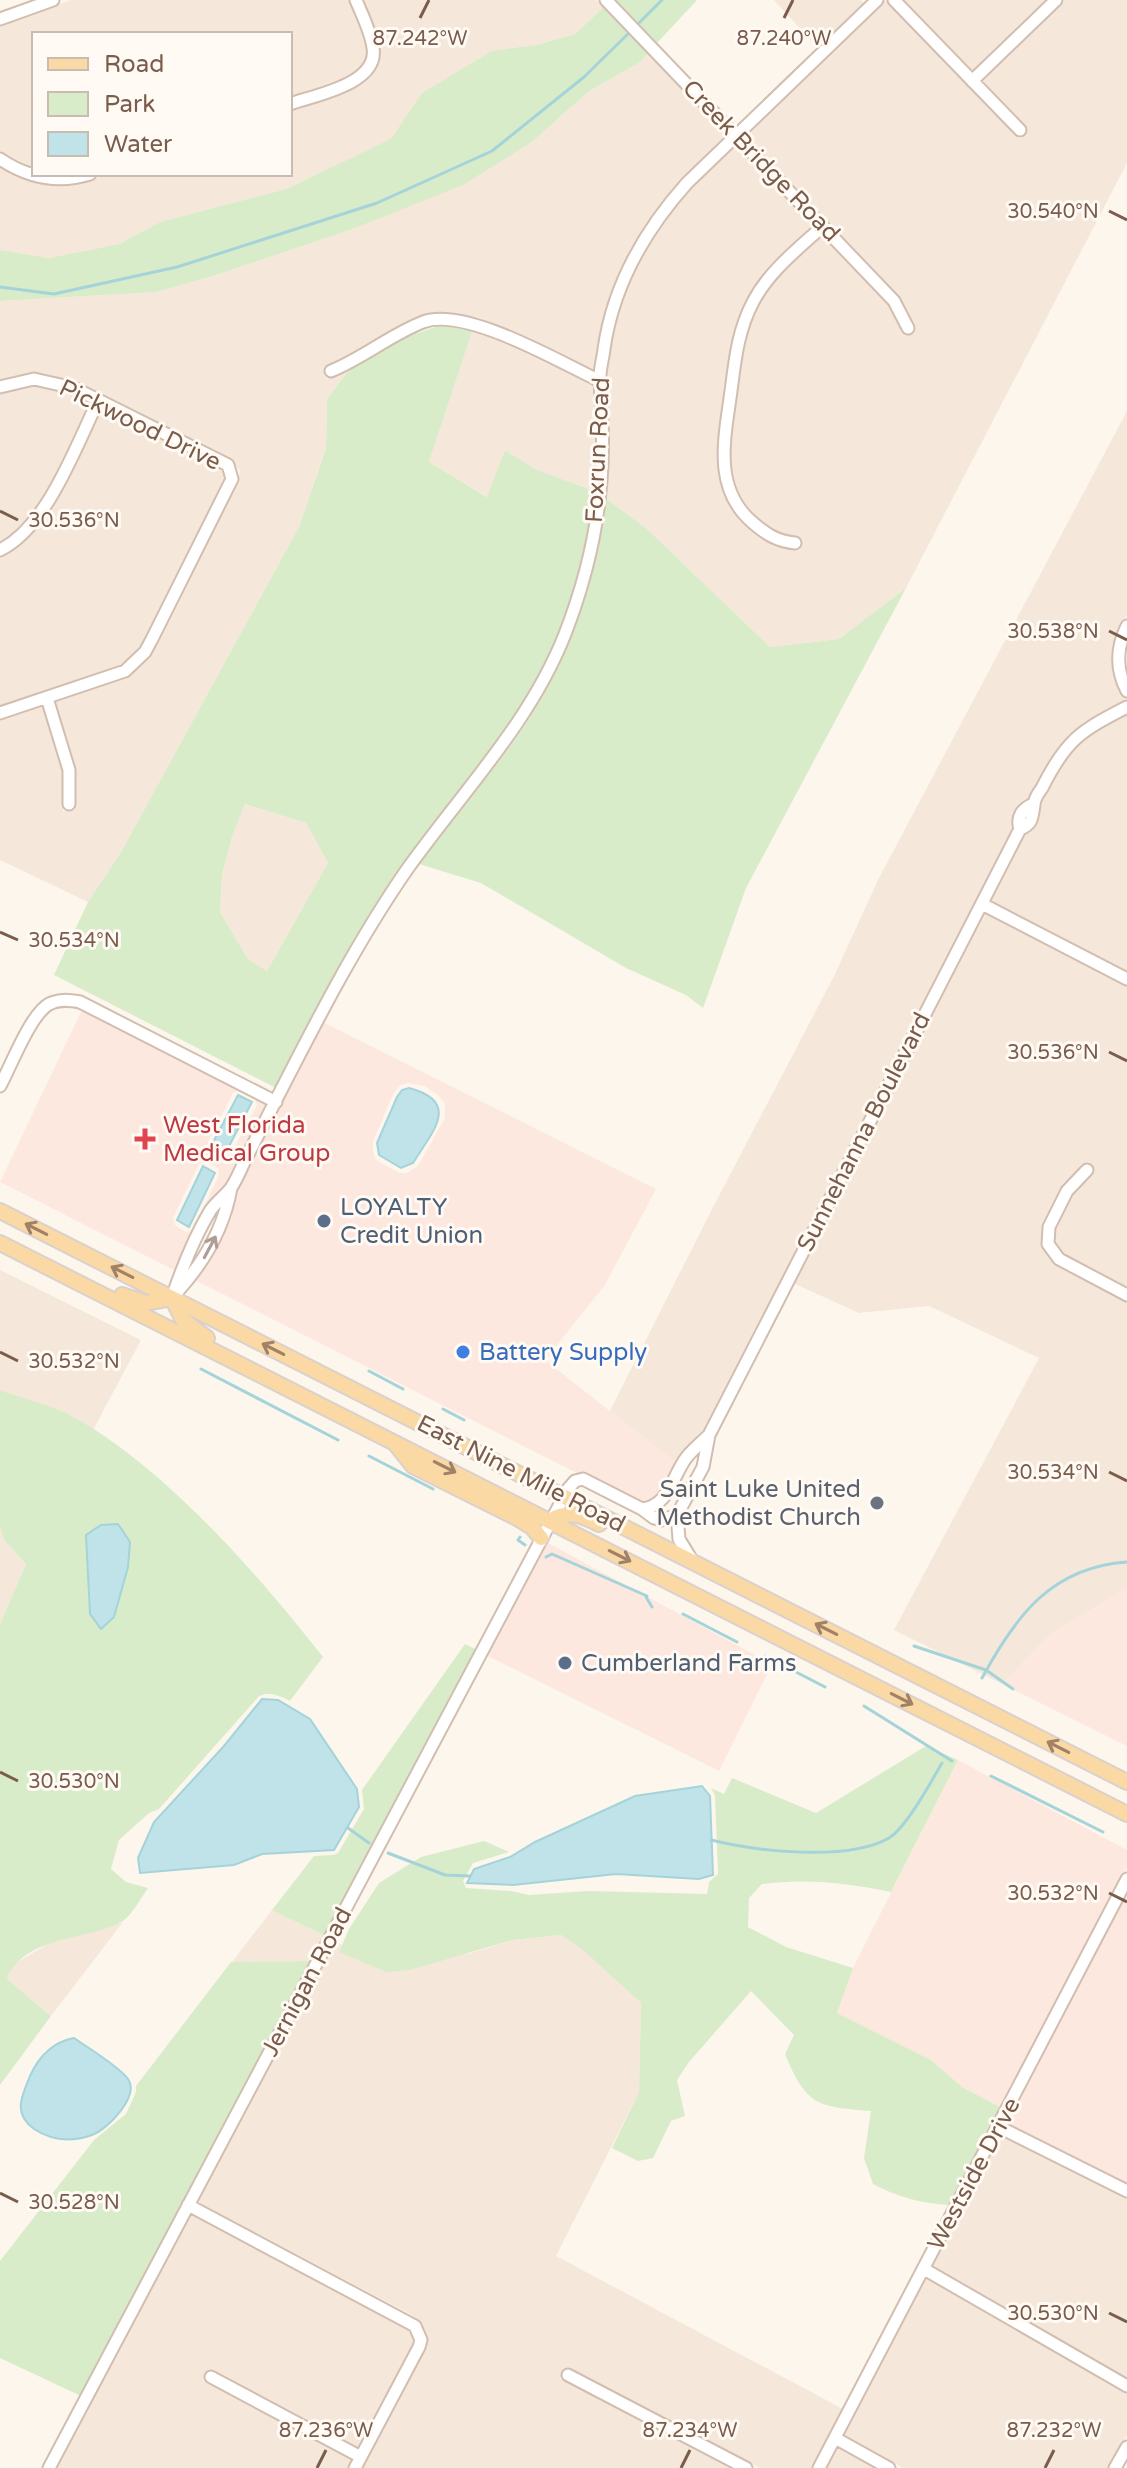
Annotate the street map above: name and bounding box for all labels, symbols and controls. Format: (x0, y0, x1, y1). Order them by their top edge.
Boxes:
text: 87.242°W (373, 27, 467, 51)
text: 87.240°W (737, 27, 831, 51)
legend (32, 32, 292, 176)
text: Road (104, 50, 164, 79)
street label: Creek Bridge Road (676, 74, 846, 248)
text: Park (104, 90, 155, 119)
text: Water (104, 130, 173, 159)
text: 30.540°N (1007, 200, 1099, 224)
street label: Pickwood Drive (54, 373, 226, 477)
street label: Foxrun Road (580, 376, 616, 524)
text: 30.536°N (28, 509, 120, 533)
text: 30.538°N (1007, 620, 1099, 644)
text: 30.534°N (28, 929, 120, 953)
street label: Sunnehanna Boulevard (791, 1008, 937, 1256)
text: 30.536°N (1007, 1041, 1099, 1065)
place label: West Florida Medical Group (163, 1111, 330, 1168)
marker: West Florida Medical Group (134, 1128, 156, 1150)
place label: LOYALTY Credit Union (340, 1193, 483, 1250)
marker: LOYALTY Credit Union (315, 1212, 333, 1230)
one-way arrow (25, 1220, 49, 1236)
one-way arrow (202, 1235, 218, 1259)
one-way arrow (111, 1264, 135, 1280)
place label: Battery Supply (479, 1338, 647, 1367)
one-way arrow (262, 1340, 286, 1356)
marker: Battery Supply (454, 1343, 472, 1361)
text: 30.532°N (28, 1350, 120, 1374)
street label: East Nine Mile Road (412, 1409, 630, 1539)
one-way arrow (432, 1459, 456, 1475)
text: 30.534°N (1007, 1461, 1099, 1485)
place label: Saint Luke United Methodist Church (656, 1475, 861, 1532)
marker: Saint Luke United Methodist Church (868, 1494, 886, 1512)
one-way arrow (608, 1549, 632, 1564)
one-way arrow (814, 1621, 838, 1636)
place label: Cumberland Farms (581, 1649, 796, 1678)
marker: Cumberland Farms (556, 1654, 574, 1672)
one-way arrow (890, 1692, 914, 1707)
one-way arrow (1046, 1738, 1070, 1754)
text: 30.530°N (28, 1770, 120, 1794)
text: 30.532°N (1007, 1882, 1099, 1906)
street label: Jernigan Road (256, 1903, 358, 2061)
street label: Westside Drive (922, 2093, 1026, 2255)
text: 30.528°N (28, 2191, 120, 2215)
text: 30.530°N (1007, 2302, 1099, 2326)
text: 87.236°W (279, 2419, 373, 2443)
text: 87.234°W (643, 2419, 737, 2443)
text: 87.232°W (1007, 2419, 1101, 2443)

